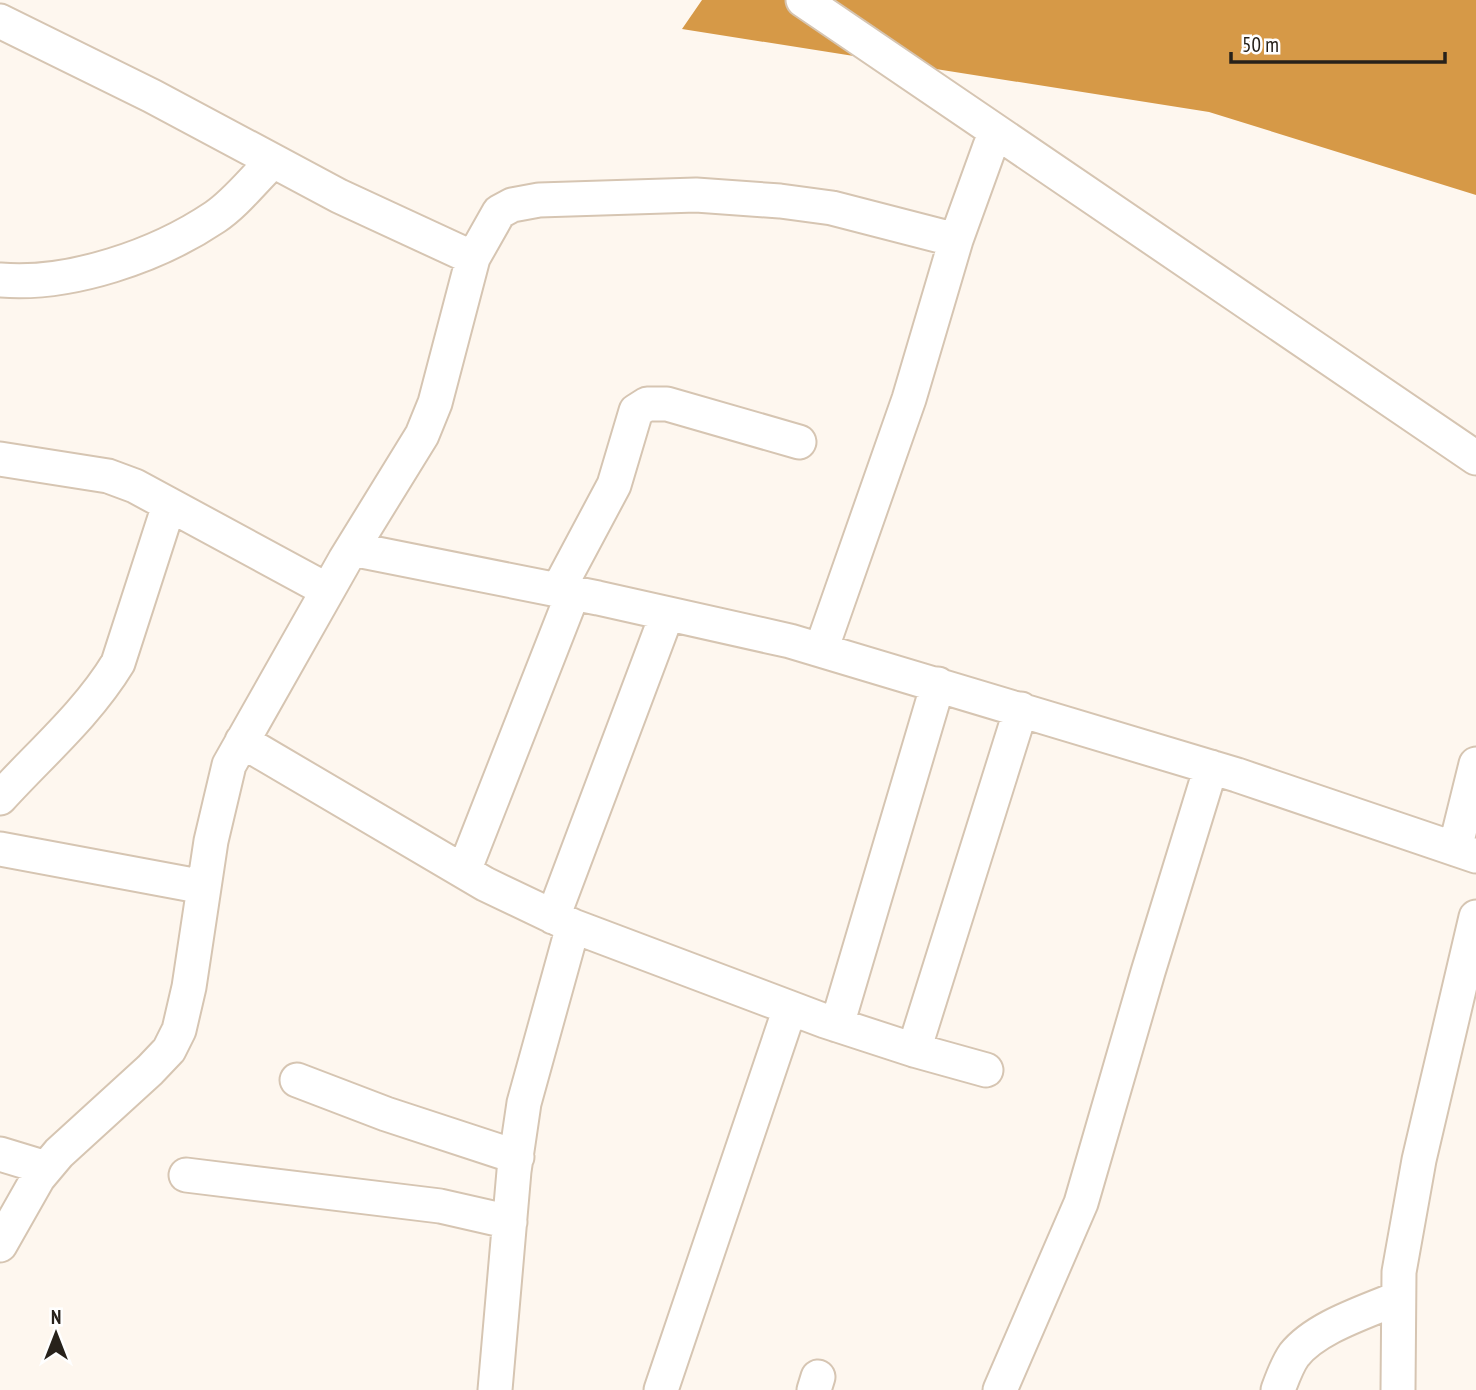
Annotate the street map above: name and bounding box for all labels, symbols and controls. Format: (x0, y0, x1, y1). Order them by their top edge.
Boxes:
scale bar (1231, 21, 1444, 65)
text: 50 m (1242, 31, 1279, 58)
north arrow (21, 1299, 91, 1369)
text: N (51, 1305, 61, 1329)

